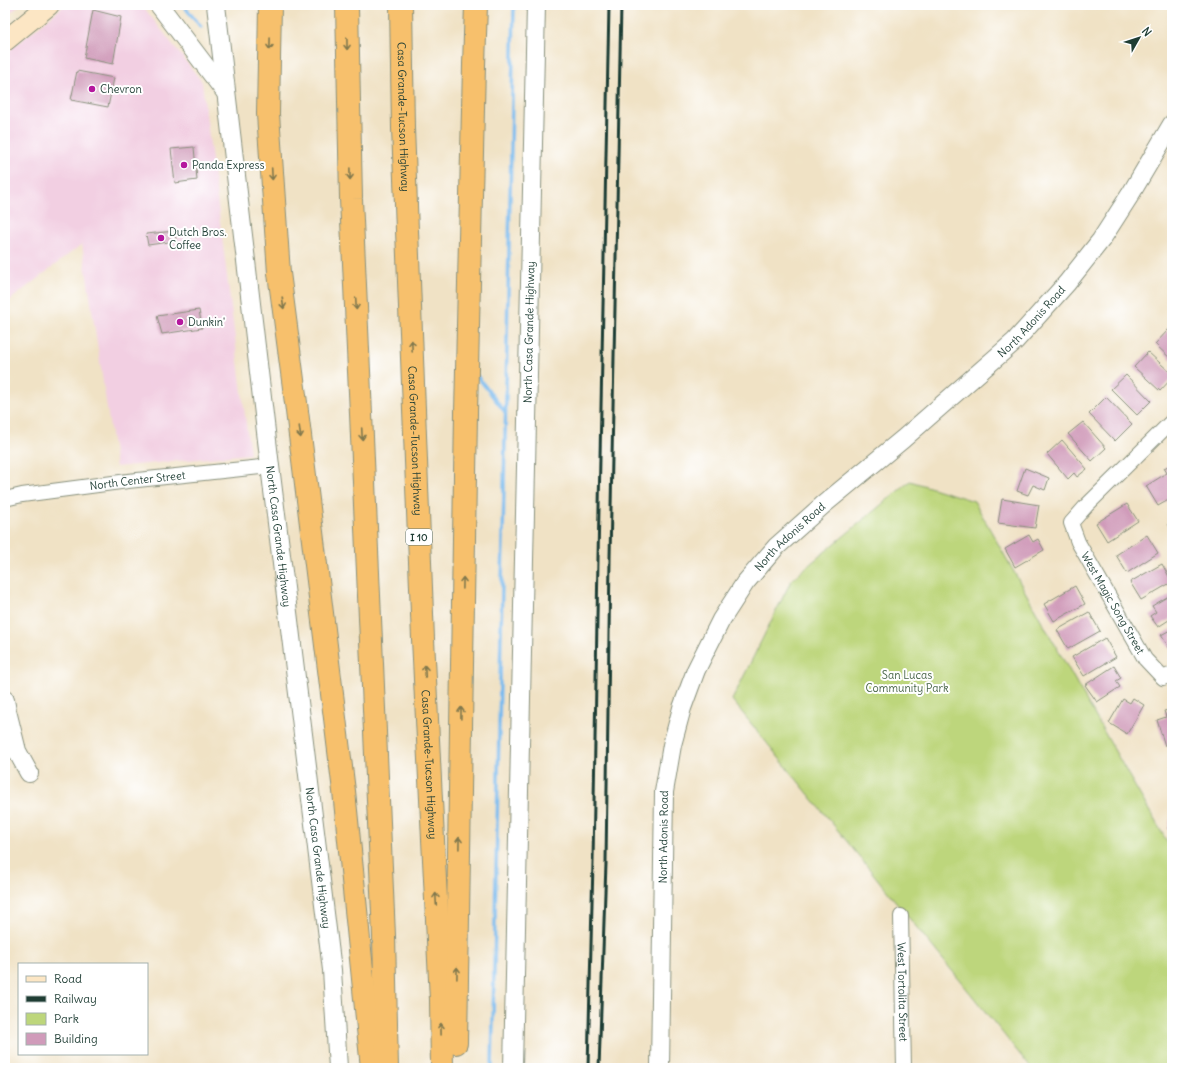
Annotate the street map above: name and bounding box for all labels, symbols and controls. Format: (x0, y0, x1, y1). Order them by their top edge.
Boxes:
north arrow (1119, 18, 1159, 58)
text: N (1139, 24, 1155, 39)
one-way arrow (266, 37, 273, 50)
one-way arrow (343, 37, 351, 50)
street label: Casa Grande-Tucson Highway (395, 42, 412, 192)
place label: Chevron (100, 82, 142, 96)
marker: Chevron (87, 84, 97, 94)
place label: Panda Express (192, 158, 265, 172)
marker: Panda Express (179, 160, 189, 170)
one-way arrow (268, 167, 275, 180)
one-way arrow (346, 167, 354, 180)
place label: Dutch Bros. Coffee (169, 225, 227, 252)
marker: Dutch Bros. Coffee (156, 233, 166, 243)
street label: North Casa Grande Highway (520, 261, 537, 403)
street label: North Adonis Road (995, 282, 1069, 360)
one-way arrow (279, 296, 287, 309)
one-way arrow (352, 297, 359, 310)
place label: Dunkin' (188, 315, 225, 329)
marker: Dunkin' (175, 317, 185, 327)
one-way arrow (408, 340, 415, 353)
street label: Casa Grande-Tucson Highway (405, 366, 425, 516)
one-way arrow (296, 425, 303, 438)
one-way arrow (359, 427, 366, 440)
street label: North Casa Grande Highway (263, 465, 294, 608)
street label: North Center Street (89, 468, 186, 493)
street label: North Adonis Road (751, 499, 828, 574)
road number: I 10 (406, 529, 432, 545)
street label: West Magic Song Street (1078, 549, 1148, 657)
one-way arrow (459, 577, 467, 590)
one-way arrow (421, 665, 429, 678)
park label: San Lucas Community Park (865, 668, 949, 695)
street label: Casa Grande-Tucson Highway (419, 689, 440, 840)
one-way arrow (457, 707, 465, 720)
street label: North Casa Grande Highway (303, 786, 334, 929)
street label: North Adonis Road (656, 790, 671, 884)
one-way arrow (455, 837, 463, 850)
one-way arrow (433, 893, 440, 906)
street label: West Tortolita Street (895, 942, 910, 1042)
legend (18, 963, 148, 1055)
one-way arrow (453, 967, 461, 980)
text: Road (54, 971, 82, 986)
text: Railway (54, 991, 97, 1006)
text: Park (54, 1011, 79, 1026)
one-way arrow (437, 1023, 445, 1036)
text: Building (54, 1031, 98, 1046)

